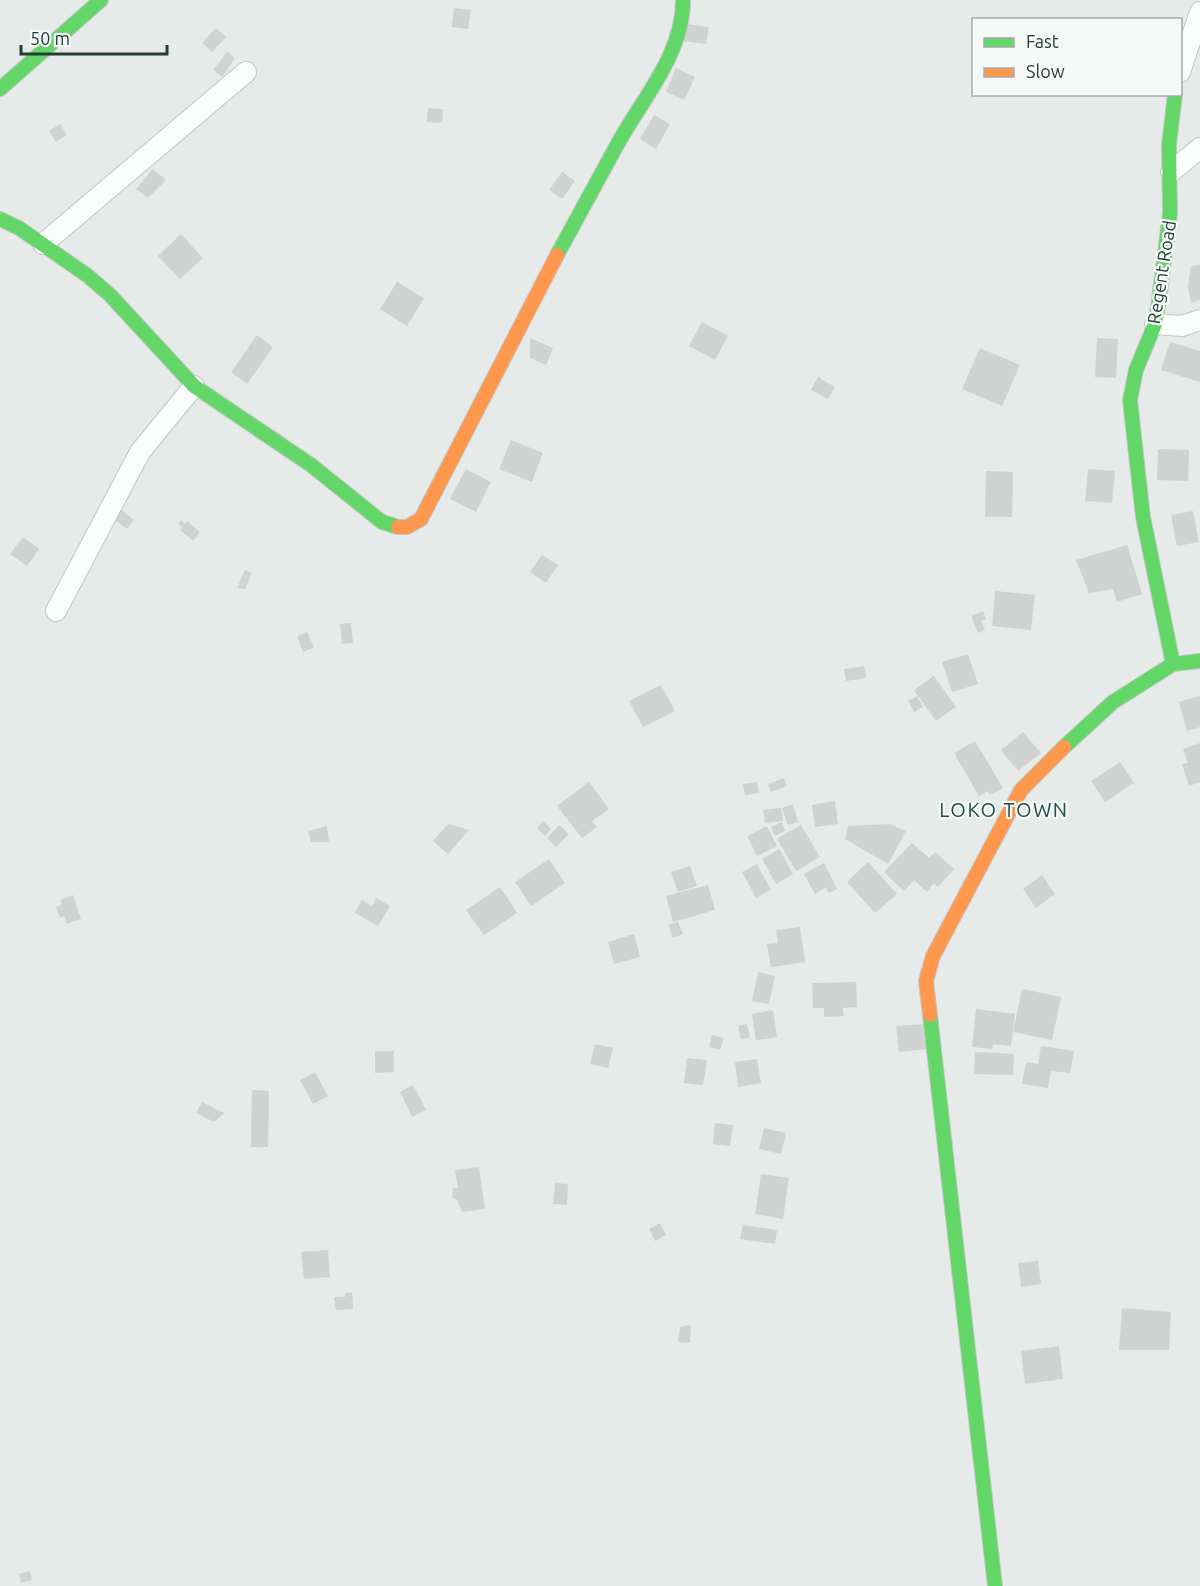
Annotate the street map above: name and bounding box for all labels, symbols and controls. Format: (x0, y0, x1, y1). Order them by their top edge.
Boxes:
scale bar (21, 18, 166, 56)
legend (972, 18, 1182, 96)
text: 50 m (30, 28, 70, 48)
text: Fast (1026, 31, 1059, 51)
text: Slow (1026, 61, 1065, 81)
street label: Regent Road (1143, 219, 1179, 325)
district label: LOKO TOWN (939, 798, 1069, 821)

